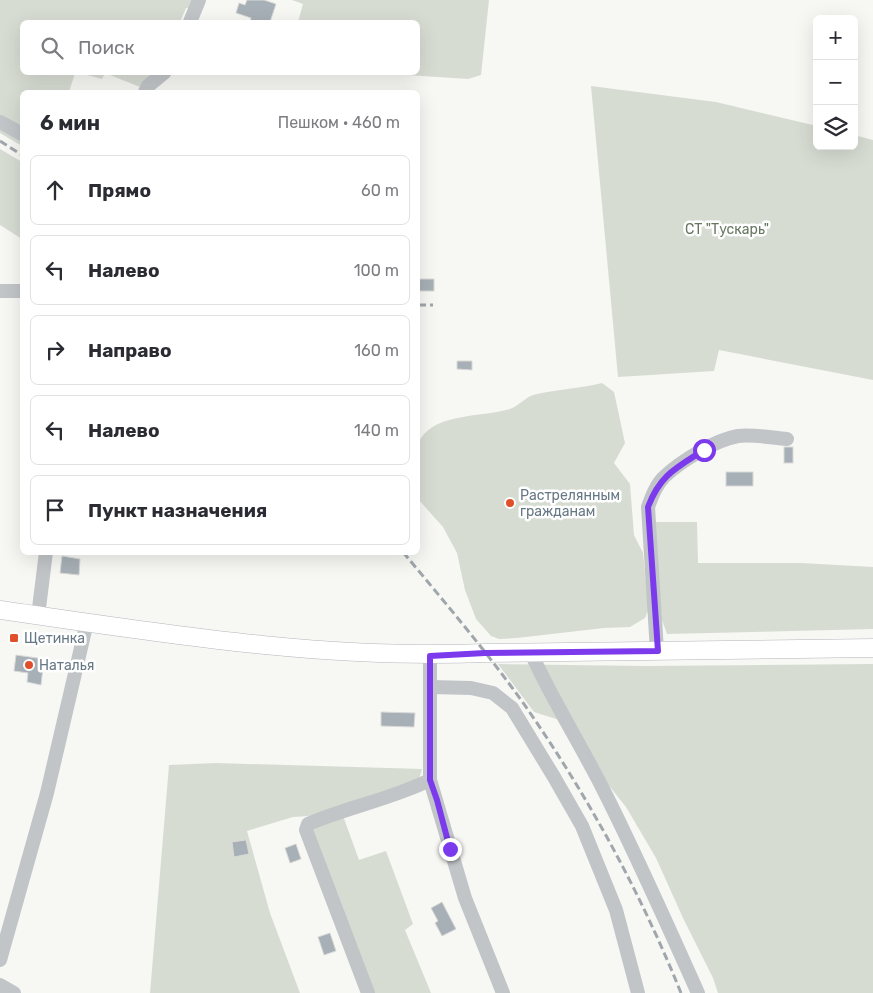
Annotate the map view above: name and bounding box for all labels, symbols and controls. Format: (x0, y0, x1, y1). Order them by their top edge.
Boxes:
map controls (813, 15, 858, 150)
button: + (813, 15, 858, 60)
search box (20, 20, 420, 75)
icon: search (38, 34, 66, 62)
text: Поиск (78, 36, 135, 59)
button: − (813, 60, 858, 105)
button: layers (813, 105, 858, 150)
text: 6 мин (40, 110, 100, 135)
text: Пешком · 460 m (278, 113, 400, 132)
icon: ahead (41, 176, 69, 204)
text: Прямо (88, 179, 151, 202)
text: 60 m (361, 181, 399, 200)
park label: СТ "Тускарь" (685, 221, 769, 238)
icon: left (41, 256, 69, 284)
text: Налево (88, 259, 160, 282)
text: 100 m (354, 261, 399, 280)
icon: right (41, 336, 69, 364)
text: Направо (88, 339, 172, 362)
text: 160 m (354, 341, 399, 360)
icon: left (41, 416, 69, 444)
text: Налево (88, 419, 160, 442)
text: 140 m (354, 421, 399, 440)
route start (693, 439, 716, 462)
place label: Растрелянным гражданам (520, 487, 620, 520)
icon: arrive (41, 496, 69, 524)
marker: Растрелянным гражданам (504, 497, 516, 509)
text: Пункт назначения (88, 499, 267, 522)
place label: Щетинка (24, 630, 85, 647)
marker: Щетинка (8, 632, 20, 644)
place label: Наталья (39, 657, 94, 674)
marker: Наталья (23, 659, 35, 671)
route end (439, 838, 462, 861)

